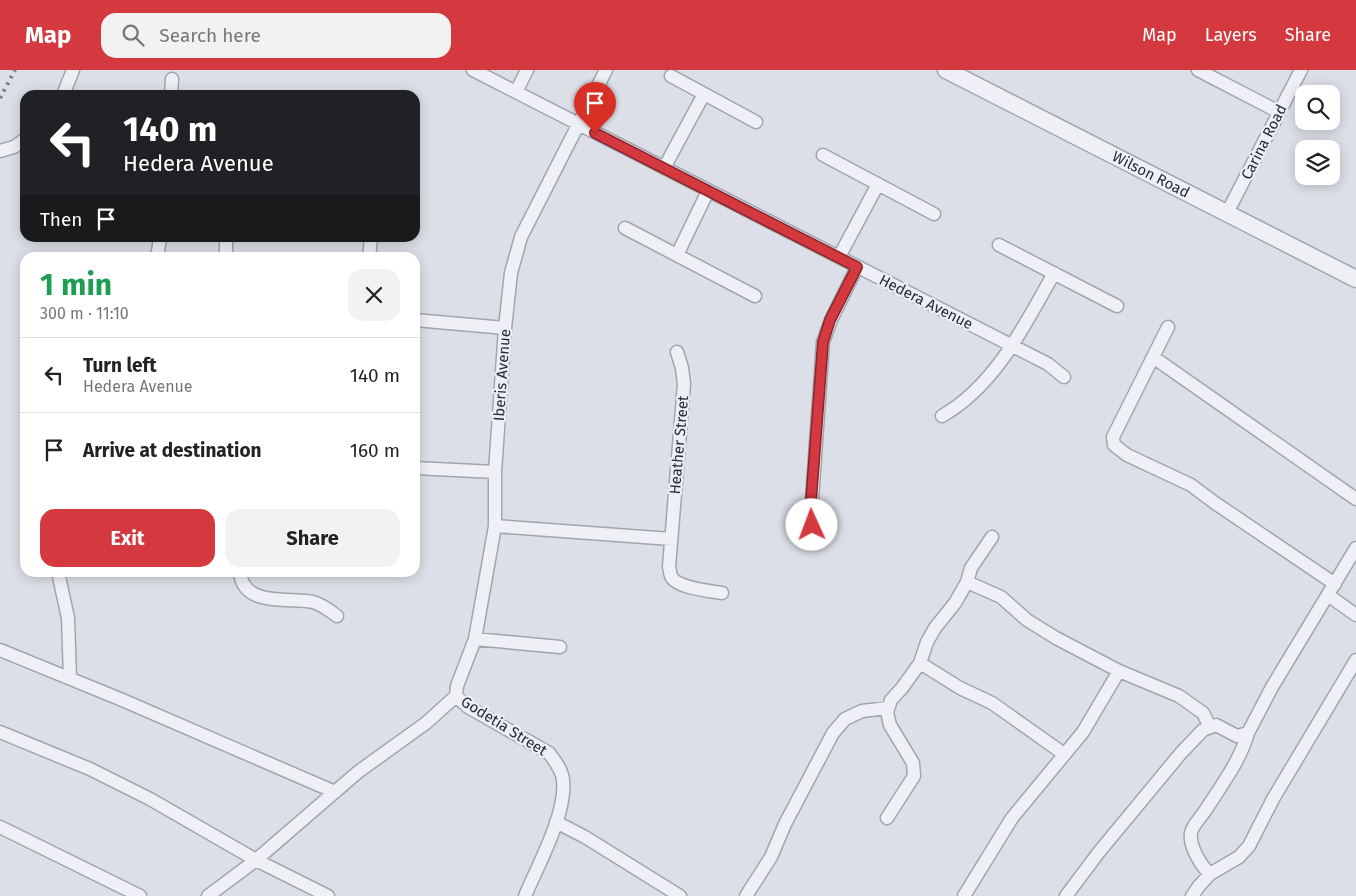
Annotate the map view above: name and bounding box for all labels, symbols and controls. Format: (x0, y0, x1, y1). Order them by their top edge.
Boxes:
search box (101, 13, 451, 58)
text: Map (25, 21, 71, 49)
icon: search (119, 21, 147, 49)
text: Search here (159, 24, 261, 47)
text: Map (1142, 24, 1177, 46)
text: Layers (1205, 24, 1257, 46)
text: Share (1285, 24, 1331, 46)
pin (574, 82, 616, 133)
map controls (1295, 85, 1340, 185)
button: search (1295, 85, 1340, 130)
icon: arrive (581, 89, 609, 117)
street label: Carina Road (1237, 101, 1291, 183)
text: 140 m (123, 108, 217, 150)
icon: left (40, 110, 105, 175)
button: layers (1295, 140, 1340, 185)
street label: Wilson Road (1109, 147, 1193, 202)
text: Hedera Avenue (123, 150, 274, 177)
icon: arrive (92, 205, 120, 233)
text: Then (40, 208, 82, 231)
text: 1 min (40, 267, 112, 303)
button: close (348, 269, 400, 321)
street label: Hedera Avenue (876, 271, 976, 333)
text: 300 m · 11:10 (40, 304, 129, 323)
street label: Iberis Avenue (490, 328, 514, 422)
text: Turn left (83, 354, 157, 377)
icon: left (40, 361, 68, 389)
text: 140 m (350, 364, 400, 387)
text: Hedera Avenue (83, 377, 193, 396)
street label: Heather Street (666, 394, 692, 495)
icon: arrive (40, 436, 68, 464)
text: Arrive at destination (83, 439, 262, 462)
text: 160 m (350, 439, 400, 462)
position arrow (785, 498, 837, 550)
button: Exit (40, 509, 215, 567)
button: Share (225, 509, 400, 567)
street label: Godetia Street (458, 692, 551, 760)

